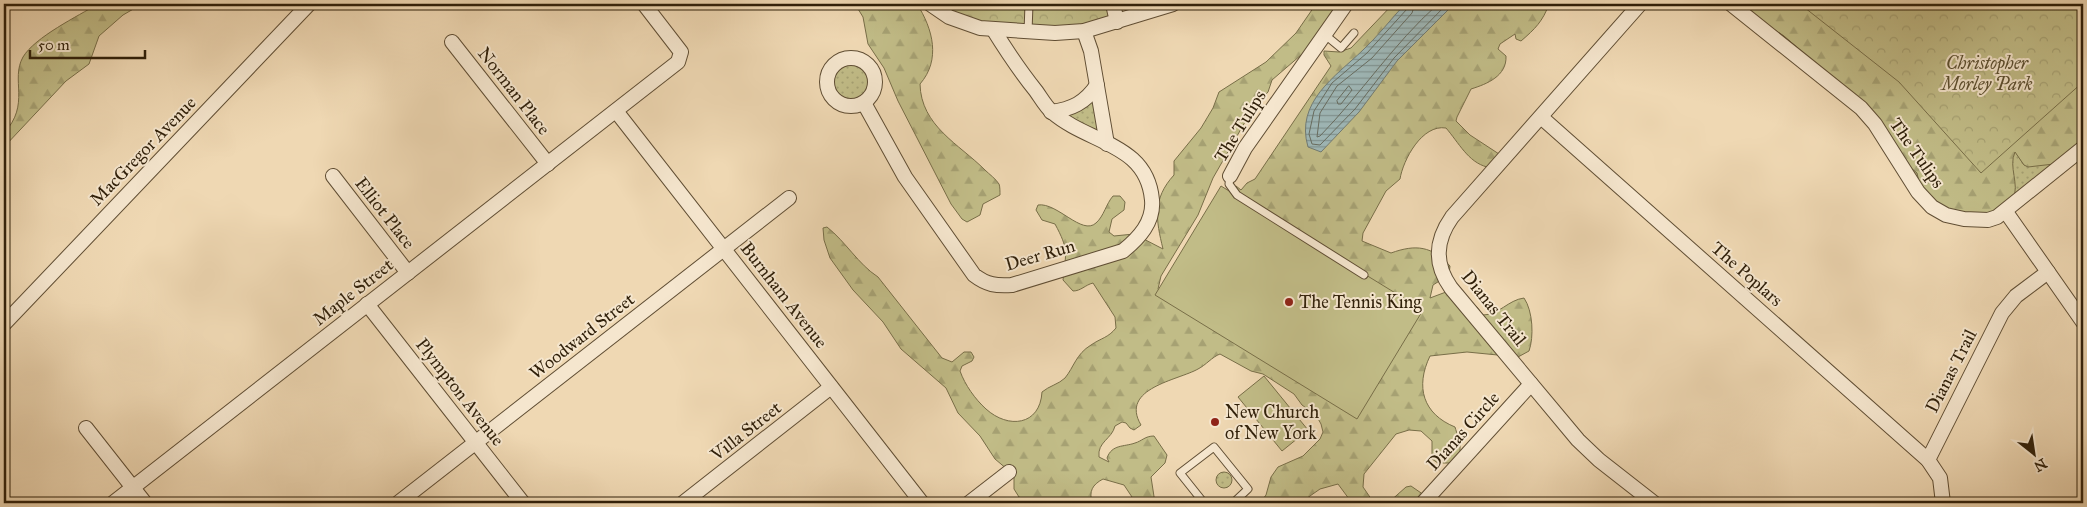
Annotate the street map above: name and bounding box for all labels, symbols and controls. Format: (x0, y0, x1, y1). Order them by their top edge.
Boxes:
scale bar (30, 28, 145, 60)
text: 50 m (38, 36, 70, 54)
street label: Norman Place (473, 43, 555, 139)
park label: Christopher Morley Park (1940, 52, 2032, 95)
street label: The Tulips (1209, 86, 1271, 166)
street label: MacGregor Avenue (85, 92, 201, 211)
street label: The Tulips (1885, 114, 1949, 192)
street label: Elliot Place (350, 173, 420, 253)
street label: Deer Run (1003, 234, 1078, 275)
street label: The Poplars (1707, 237, 1787, 311)
street label: Burnham Avenue (736, 238, 832, 352)
street label: Maple Street (308, 253, 398, 330)
street label: Dianas Trail (1457, 266, 1531, 350)
street label: Woodward Street (525, 288, 639, 384)
place label: The Tennis King (1299, 291, 1422, 314)
marker: The Tennis King (1283, 296, 1295, 308)
street label: Dianas Trail (1921, 326, 1981, 416)
street label: Plympton Avenue (411, 334, 509, 450)
street label: Dianas Circle (1422, 387, 1504, 475)
street label: Villa Street (706, 396, 786, 466)
place label: New Church of New York (1225, 401, 1319, 444)
marker: New Church of New York (1209, 416, 1221, 428)
north arrow (2010, 430, 2060, 480)
text: N (2031, 454, 2050, 475)

